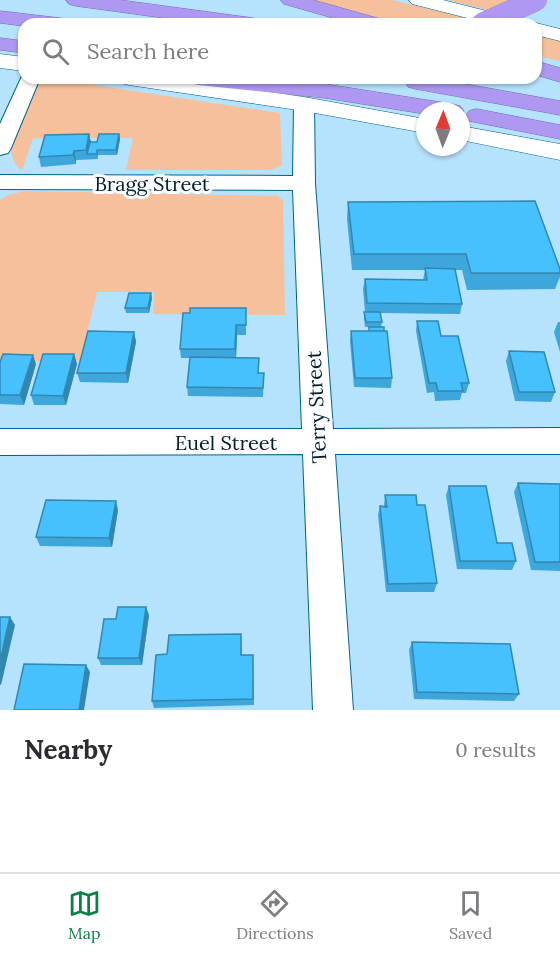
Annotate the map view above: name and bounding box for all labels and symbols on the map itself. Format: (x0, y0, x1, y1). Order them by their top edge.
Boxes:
north arrow (416, 102, 470, 156)
street label: Bragg Street (94, 171, 210, 196)
street label: Terry Street (301, 350, 331, 464)
street label: Euel Street (175, 430, 277, 455)

